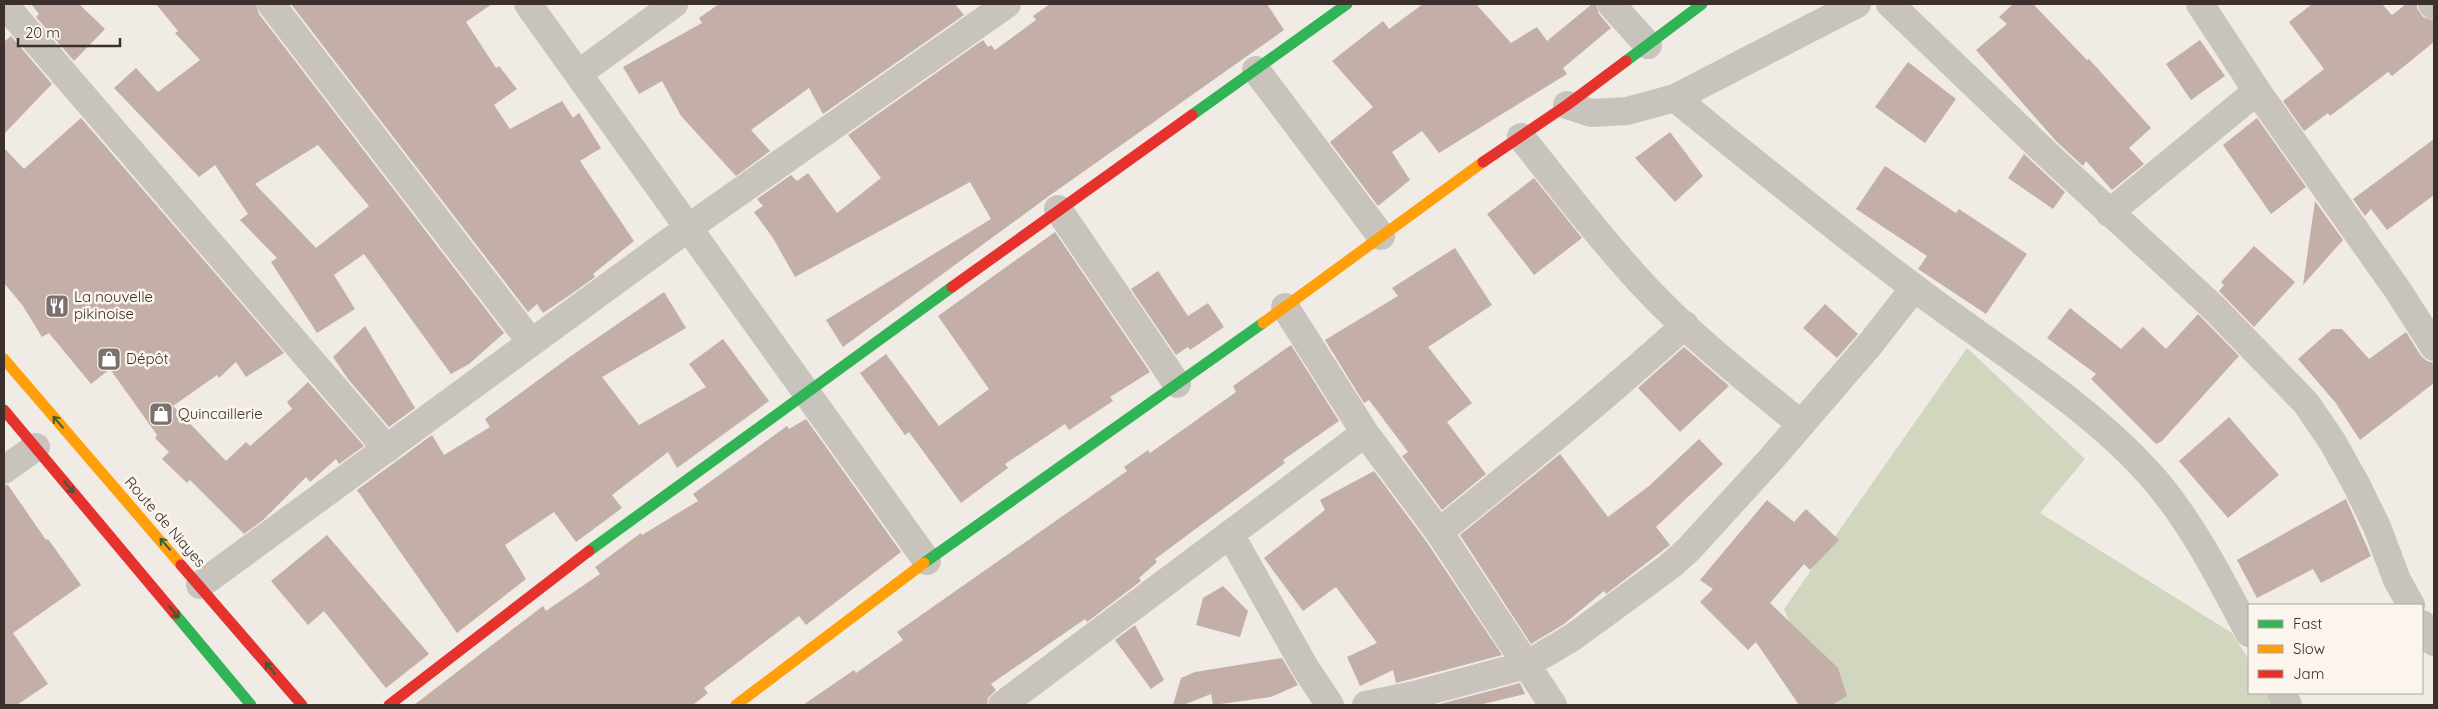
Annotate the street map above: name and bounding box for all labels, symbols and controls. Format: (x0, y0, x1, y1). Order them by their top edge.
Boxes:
scale bar (18, 15, 120, 47)
text: 20 m (25, 23, 60, 42)
place label: La nouvelle pikinoise (74, 287, 153, 323)
restaurant icon: La nouvelle pikinoise (44, 293, 70, 319)
shop icon: Dépôt (96, 346, 122, 372)
place label: Dépôt (126, 349, 169, 368)
shop icon: Quincaillerie (148, 401, 174, 427)
place label: Quincaillerie (178, 404, 263, 423)
one-way arrow (53, 415, 64, 428)
street label: Route de Niayes (121, 472, 210, 571)
one-way arrow (64, 481, 75, 494)
one-way arrow (159, 538, 170, 551)
legend (2248, 604, 2423, 694)
one-way arrow (168, 605, 179, 618)
text: Fast (2293, 614, 2322, 633)
text: Slow (2293, 639, 2325, 658)
one-way arrow (265, 662, 276, 675)
text: Jam (2293, 664, 2324, 683)

